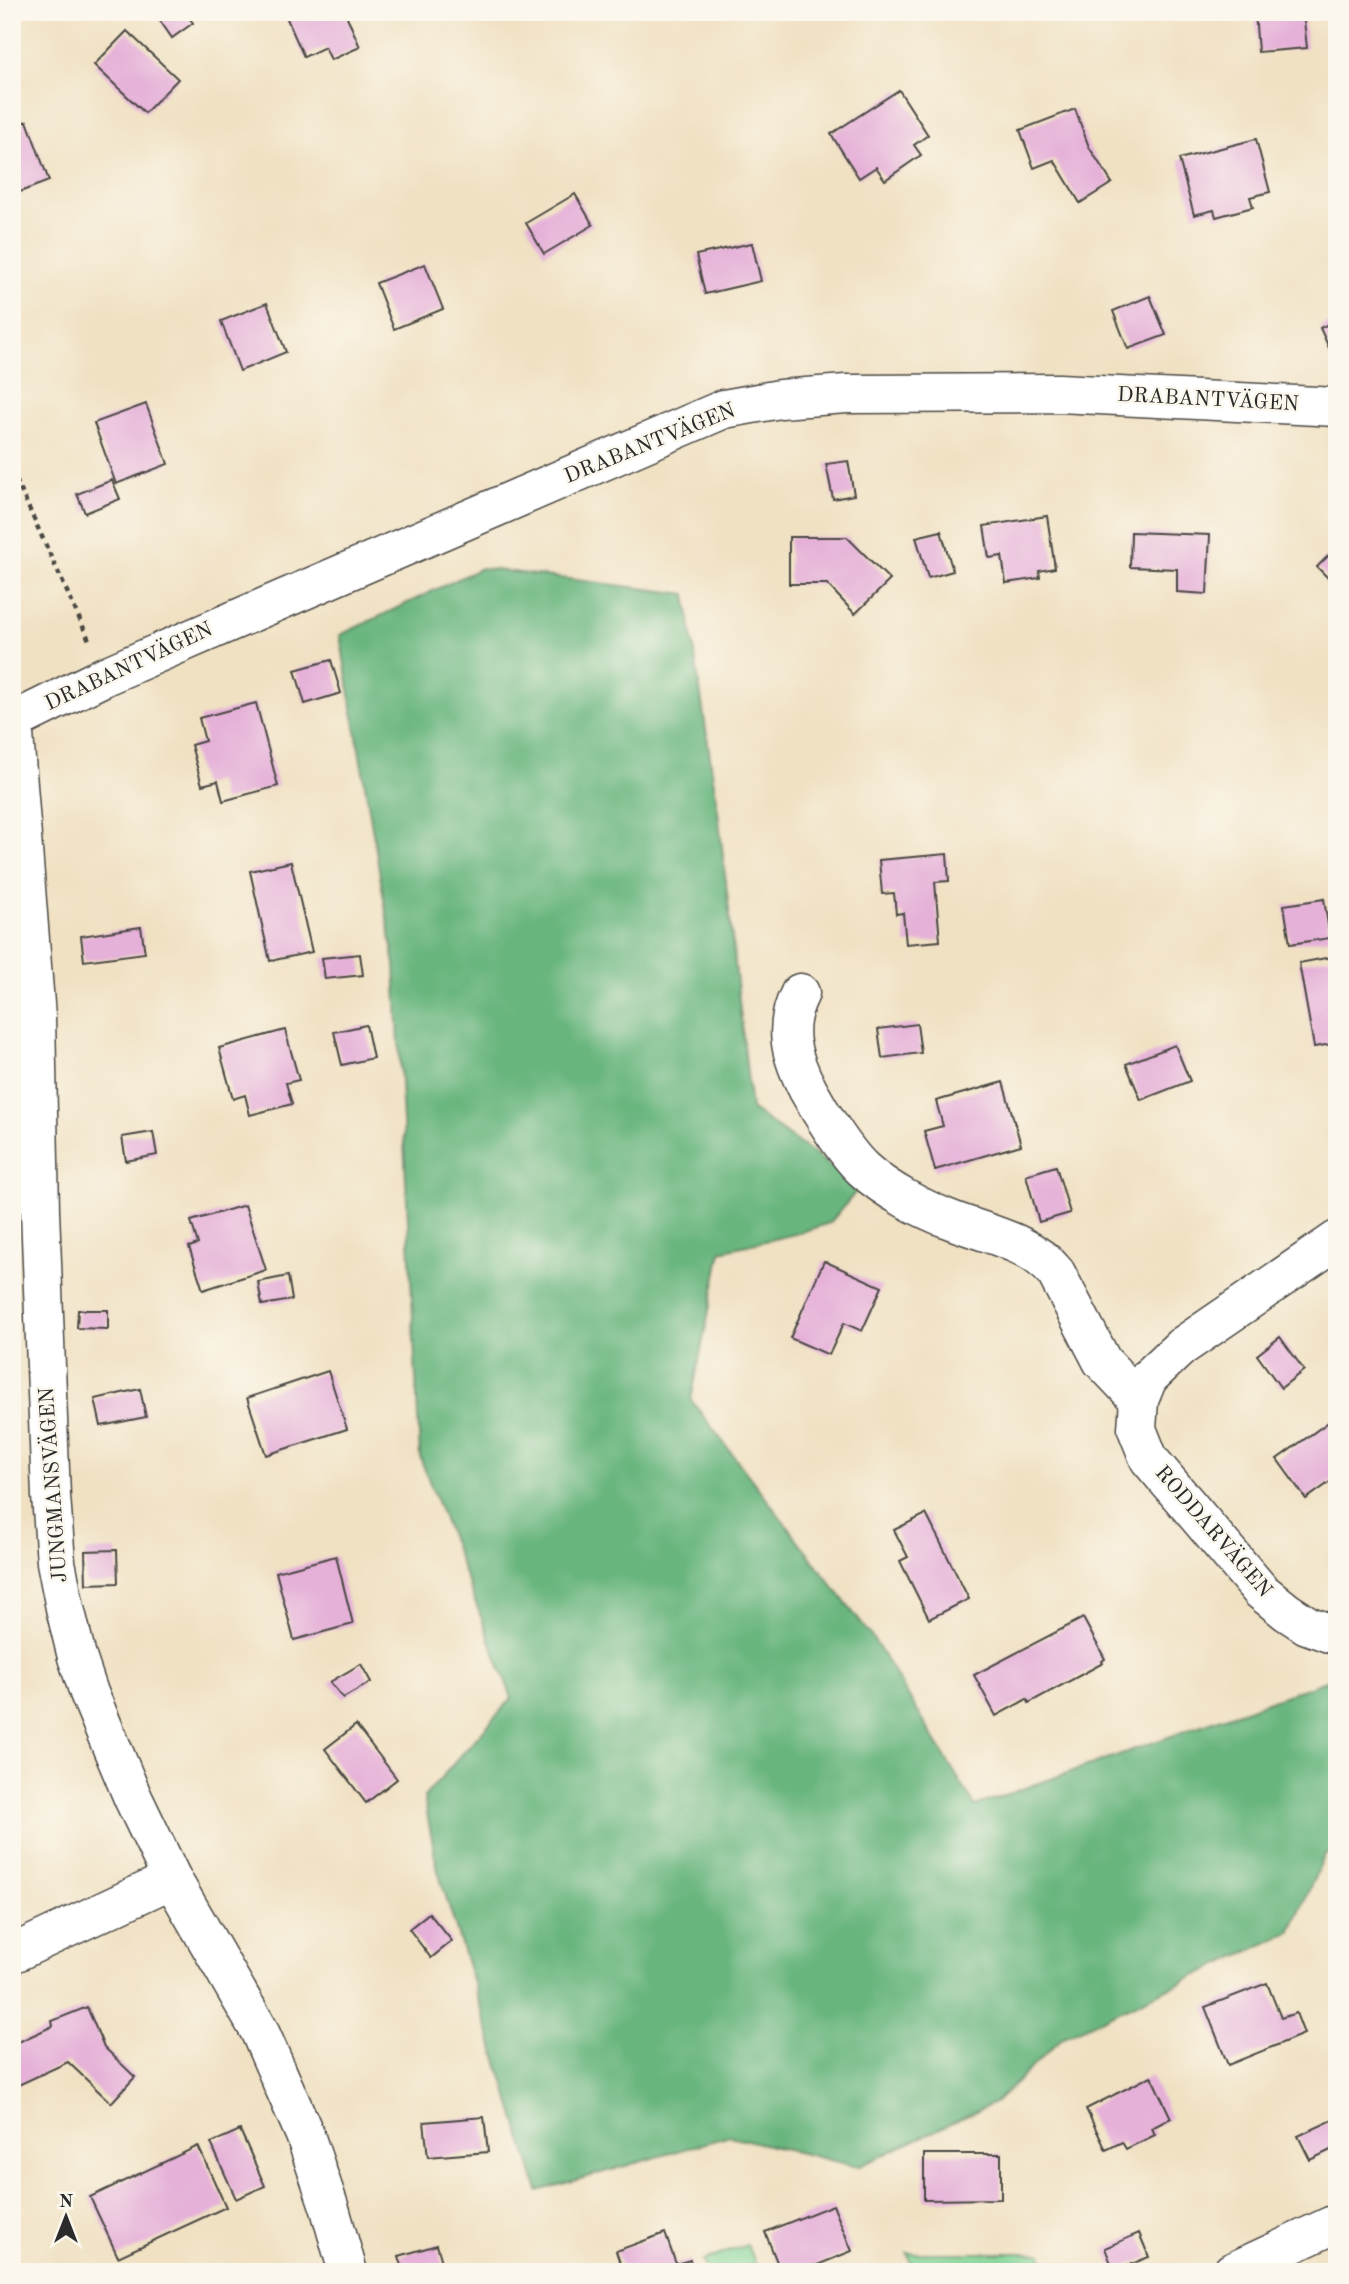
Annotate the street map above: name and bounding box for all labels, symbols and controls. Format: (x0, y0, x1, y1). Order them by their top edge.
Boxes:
street label: DRABANTVÄGEN (1116, 381, 1300, 415)
street label: DRABANTVÄGEN (560, 396, 738, 488)
street label: DRABANTVÄGEN (40, 615, 216, 715)
street label: JUNGMANSVÄGEN (33, 1387, 71, 1584)
street label: RODDARVÄGEN (1151, 1460, 1278, 1602)
north arrow (32, 2182, 102, 2252)
text: N (59, 2193, 74, 2212)

